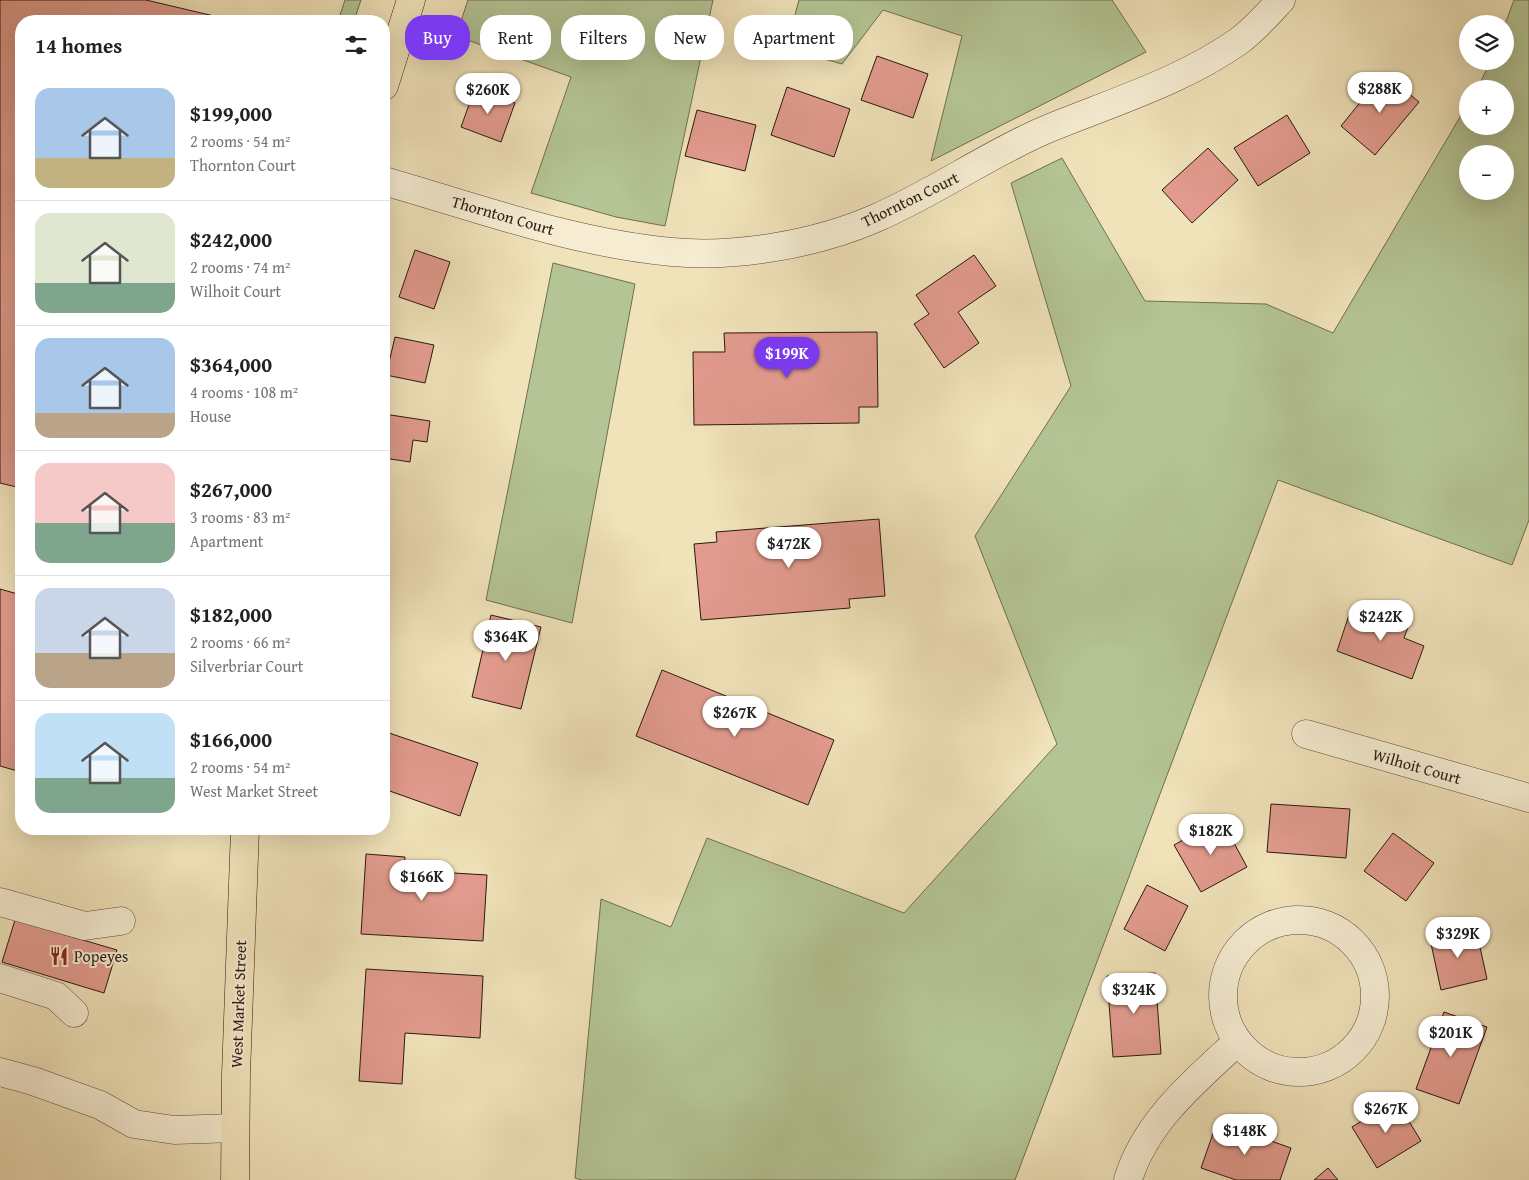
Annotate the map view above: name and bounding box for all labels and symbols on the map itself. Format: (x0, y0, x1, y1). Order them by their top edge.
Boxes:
pin: $260K (453, 72, 523, 115)
pin: $288K (1345, 72, 1415, 114)
street label: Thornton Court (857, 165, 963, 233)
street label: Thornton Court (449, 189, 557, 241)
pin: $199K (752, 336, 822, 379)
pin: $472K (754, 526, 824, 569)
pin: $242K (1346, 600, 1416, 642)
pin: $364K (471, 620, 541, 662)
pin: $267K (700, 696, 770, 738)
street label: Wilhoit Court (1370, 742, 1464, 790)
pin: $182K (1176, 814, 1246, 856)
pin: $166K (387, 860, 457, 902)
pin: $329K (1423, 916, 1493, 959)
street label: West Market Street (224, 939, 252, 1069)
place label: Popeyes (74, 944, 128, 968)
restaurant icon: Popeyes (48, 945, 70, 967)
pin: $324K (1099, 972, 1169, 1015)
pin: $201K (1416, 1016, 1486, 1058)
pin: $267K (1351, 1092, 1421, 1134)
pin: $148K (1210, 1114, 1280, 1156)

